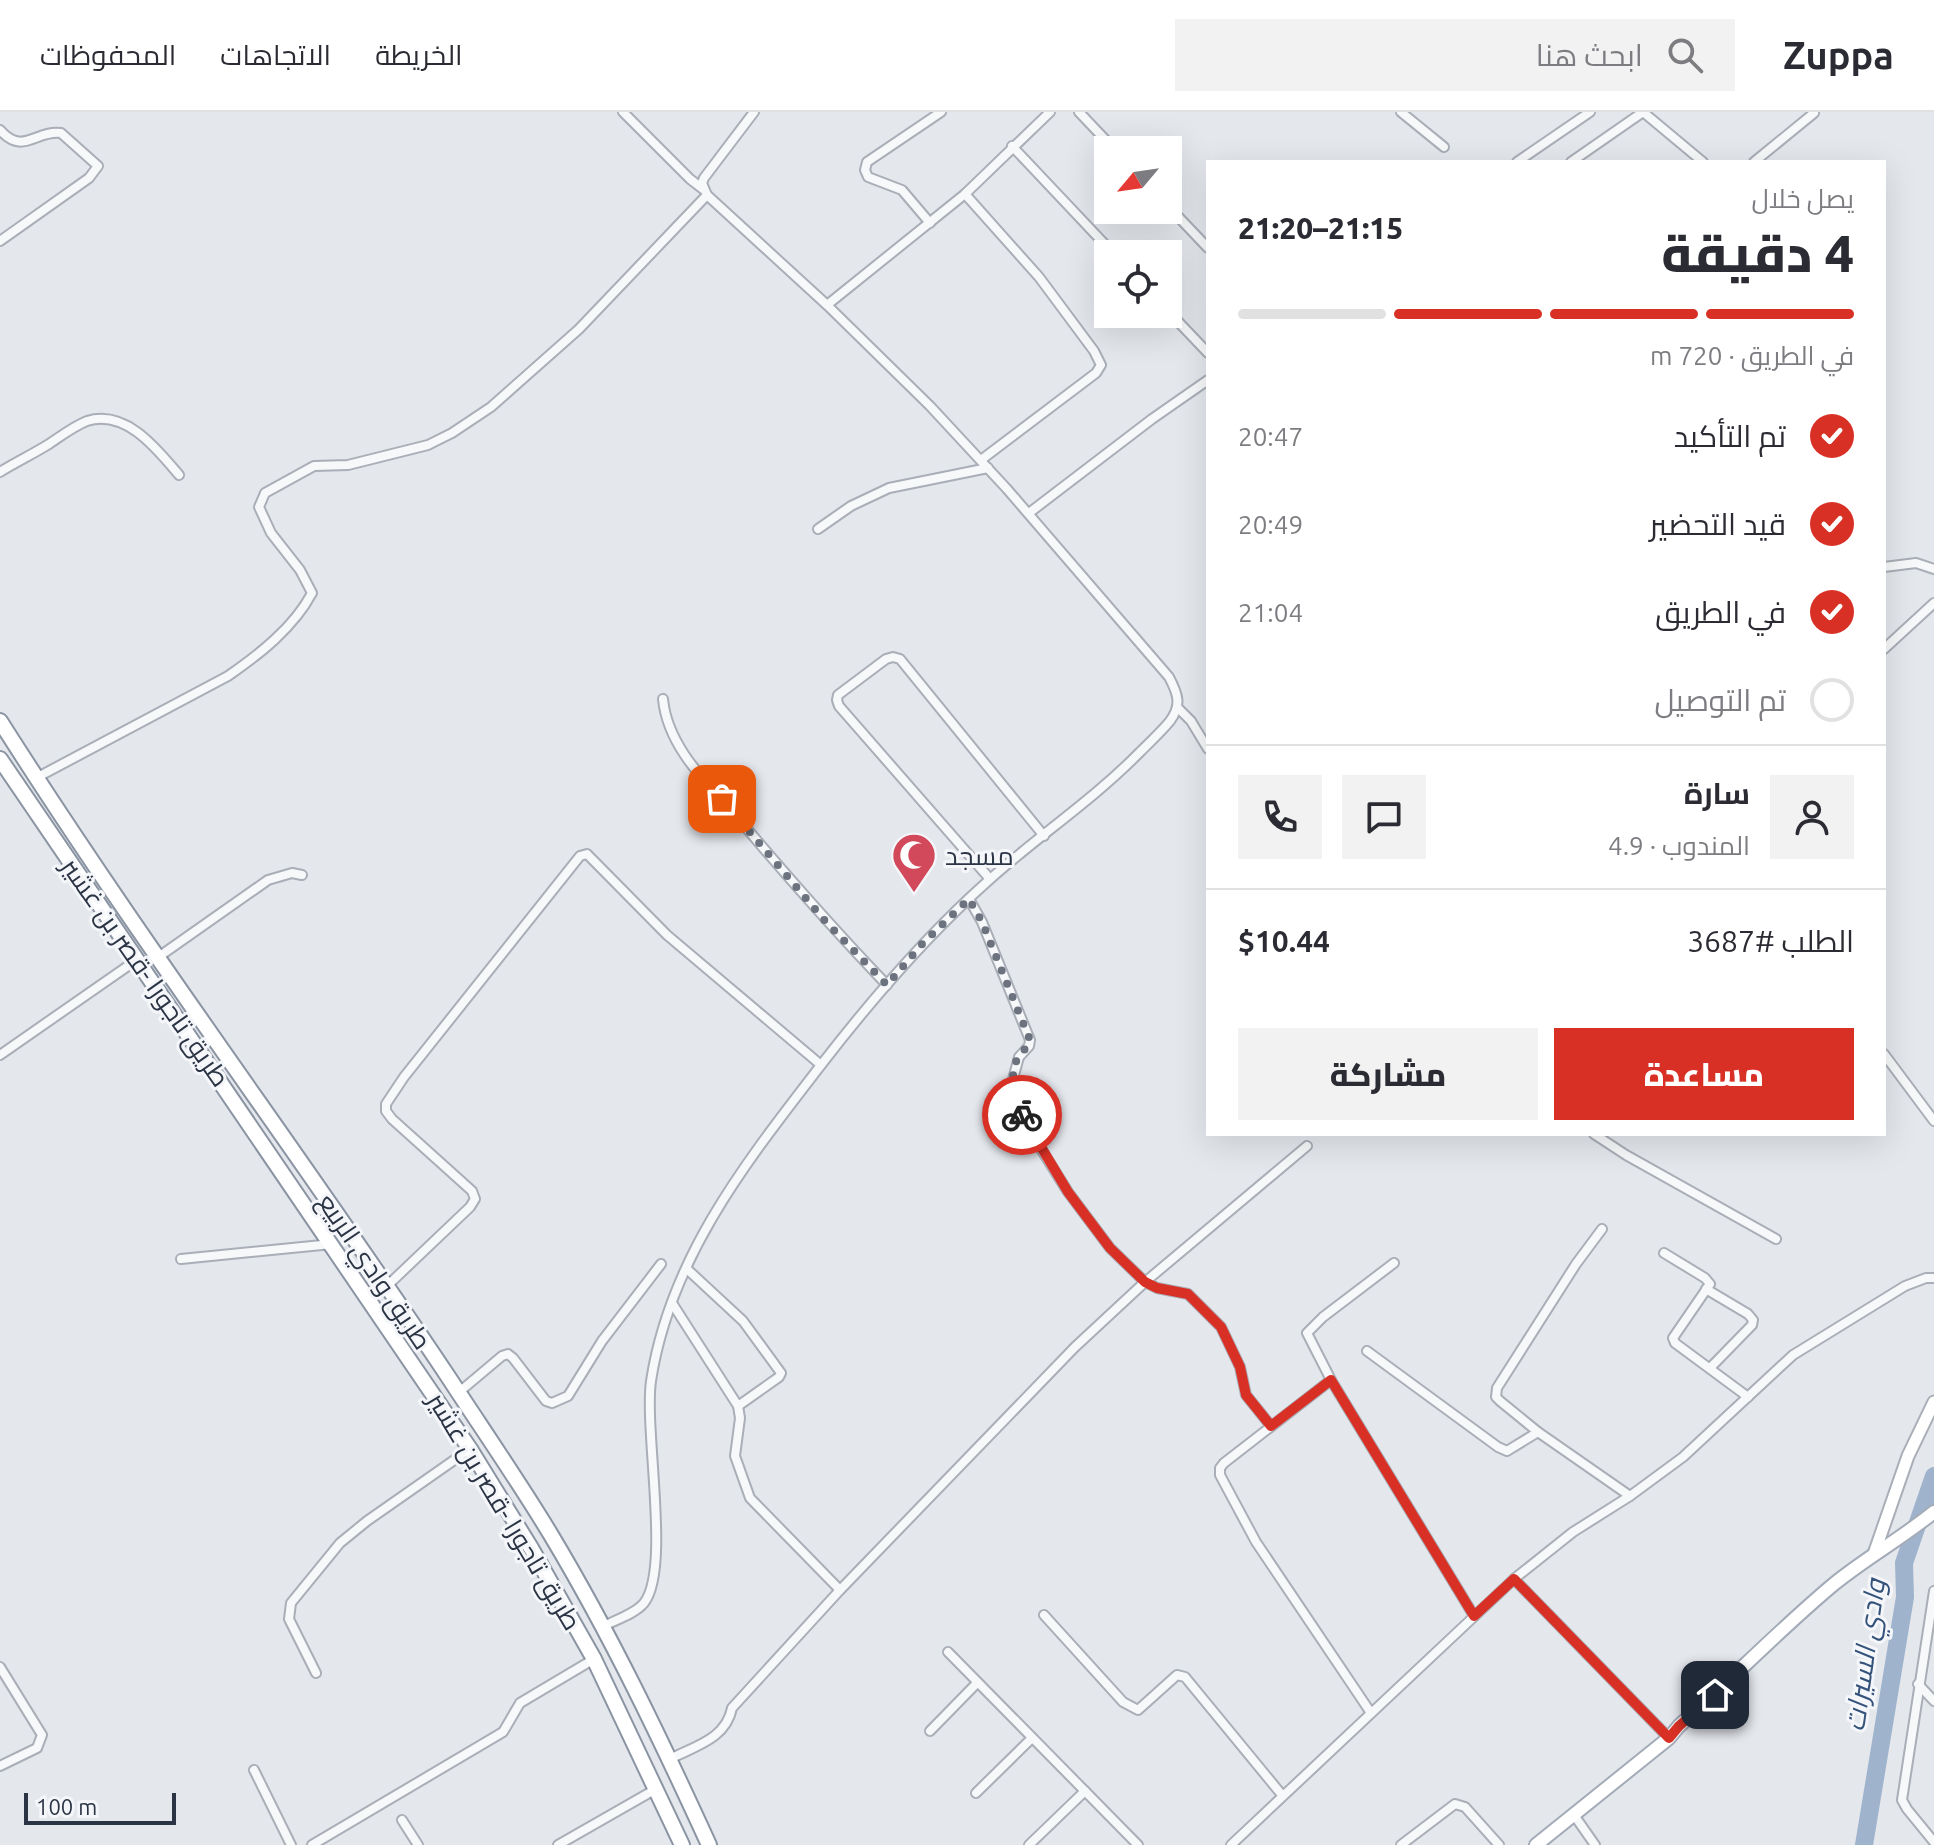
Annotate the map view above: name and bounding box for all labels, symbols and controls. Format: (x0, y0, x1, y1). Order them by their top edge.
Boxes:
search box (1175, 19, 1735, 91)
icon: search (1663, 33, 1707, 77)
text: Zuppa (1783, 34, 1894, 76)
text: ابحث هنا (1536, 38, 1643, 72)
text: المحفوظات (40, 39, 176, 70)
text: الاتجاهات (220, 39, 331, 70)
text: الخريطة (375, 39, 463, 70)
north arrow (1094, 136, 1182, 224)
map controls (1094, 136, 1182, 328)
text: يصل خلال (1752, 184, 1854, 213)
text: 21:15–21:20 (1238, 211, 1403, 245)
text: 4 دقيقة (1661, 224, 1854, 282)
button: locate (1094, 240, 1182, 328)
text: في الطريق · 720 m (1650, 341, 1854, 370)
icon: check (1810, 414, 1854, 458)
text: تم التأكيد (1674, 419, 1786, 453)
text: 20:47 (1238, 422, 1303, 451)
icon: check (1810, 502, 1854, 546)
text: قيد التحضير (1649, 507, 1786, 541)
text: 20:49 (1238, 510, 1303, 539)
icon: check (1810, 590, 1854, 634)
text: في الطريق (1655, 595, 1786, 629)
text: 21:04 (1238, 598, 1303, 627)
text: تم التوصيل (1654, 683, 1786, 717)
pin (688, 765, 756, 833)
button: phone (1238, 775, 1322, 859)
button: chat (1342, 775, 1426, 859)
button: person (1770, 775, 1854, 859)
text: سارة (1684, 776, 1750, 810)
icon: bag (700, 777, 744, 821)
mosque icon: مسجد (890, 831, 938, 894)
text: المندوب · 4.9 (1608, 831, 1750, 860)
place label: مسجد (945, 841, 1014, 870)
street label: طريق تاجورا -قصر بن غشير (53, 851, 236, 1093)
text: $10.44 (1238, 924, 1330, 958)
text: الطلب #3687 (1687, 924, 1854, 958)
button: مشاركة (1238, 1028, 1538, 1120)
button: مساعدة (1554, 1028, 1854, 1120)
courier (982, 1075, 1062, 1155)
icon: bike (1000, 1093, 1044, 1137)
street label: طريق وادي الربيع (307, 1188, 438, 1358)
street label: طريق تاجورا -قصر بن غشير (420, 1385, 587, 1636)
water label: وادي السيرات (1838, 1575, 1898, 1734)
pin (1681, 1661, 1749, 1729)
icon: home (1693, 1673, 1737, 1717)
scale bar (24, 1789, 176, 1825)
text: 100 m (36, 1794, 97, 1819)

